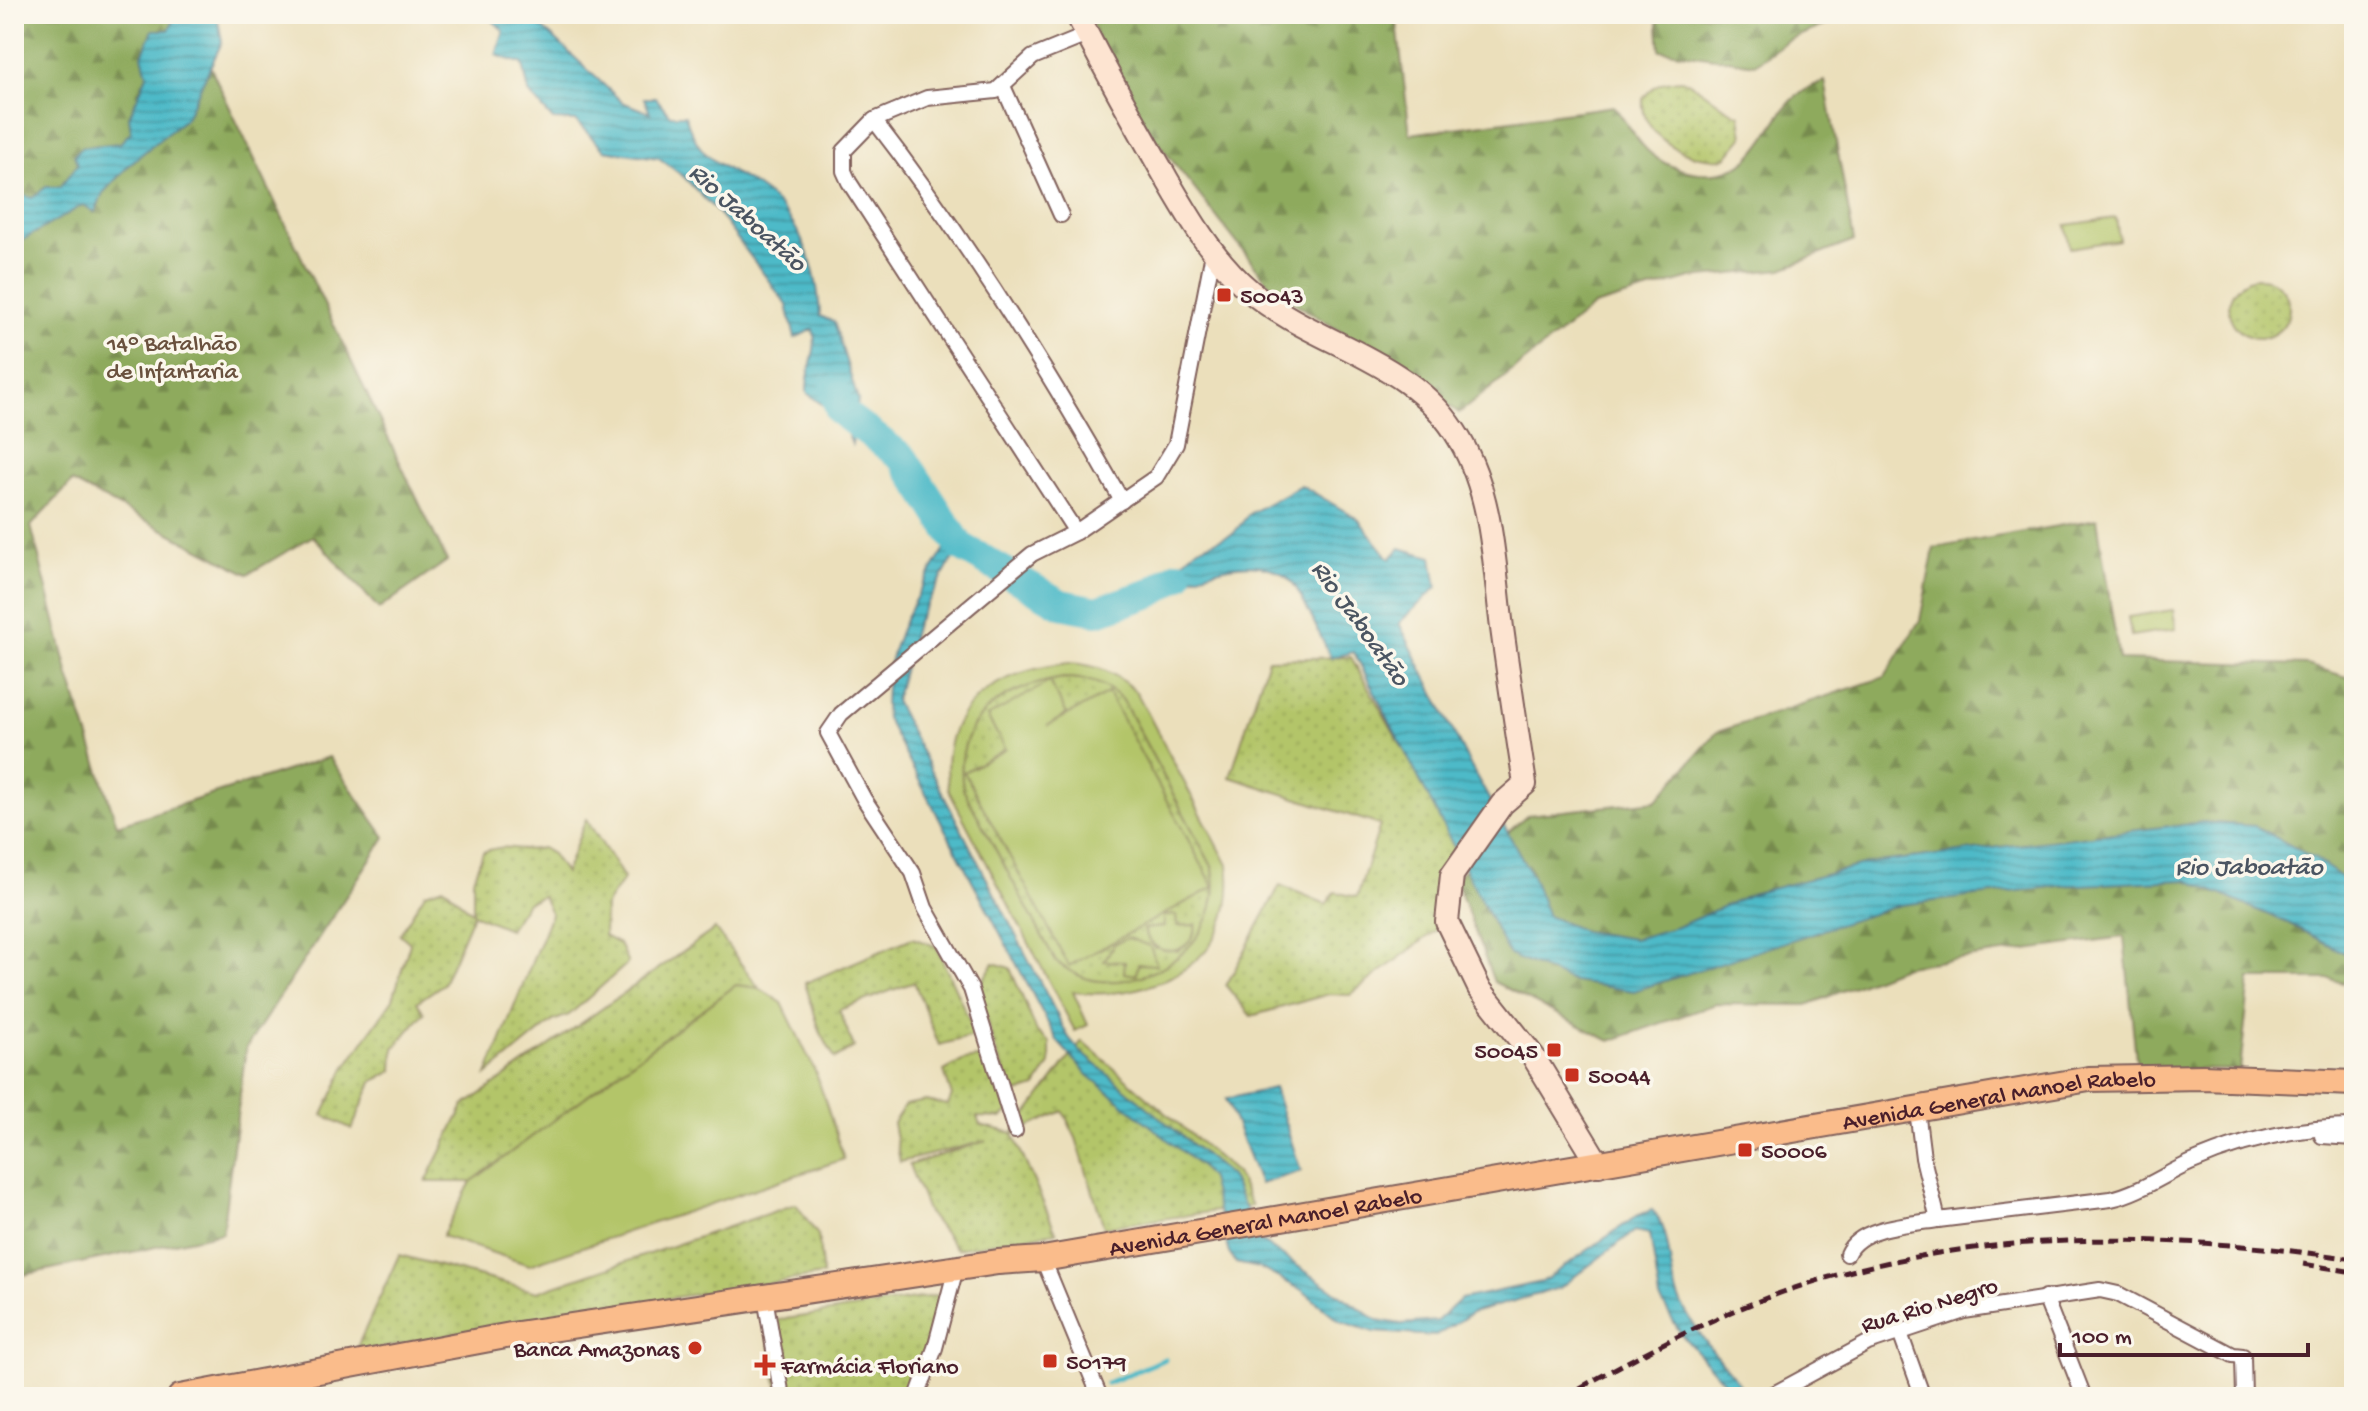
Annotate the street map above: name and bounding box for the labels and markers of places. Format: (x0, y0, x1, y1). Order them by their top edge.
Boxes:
place label: 50043 (1240, 284, 1304, 313)
marker: 50043 (1215, 286, 1233, 304)
place label: 50045 (1474, 1039, 1538, 1068)
marker: 50045 (1545, 1041, 1563, 1059)
place label: 50044 (1588, 1064, 1651, 1093)
marker: 50044 (1563, 1066, 1581, 1084)
place label: 50006 (1761, 1139, 1828, 1168)
marker: 50006 (1736, 1141, 1754, 1159)
place label: Banca Amazonas (513, 1337, 680, 1366)
marker: Banca Amazonas (686, 1339, 704, 1357)
place label: 50179 (1066, 1350, 1126, 1379)
marker: 50179 (1041, 1352, 1059, 1370)
place label: Farmácia Floriano (780, 1354, 959, 1383)
marker: Farmácia Floriano (756, 1356, 774, 1374)

